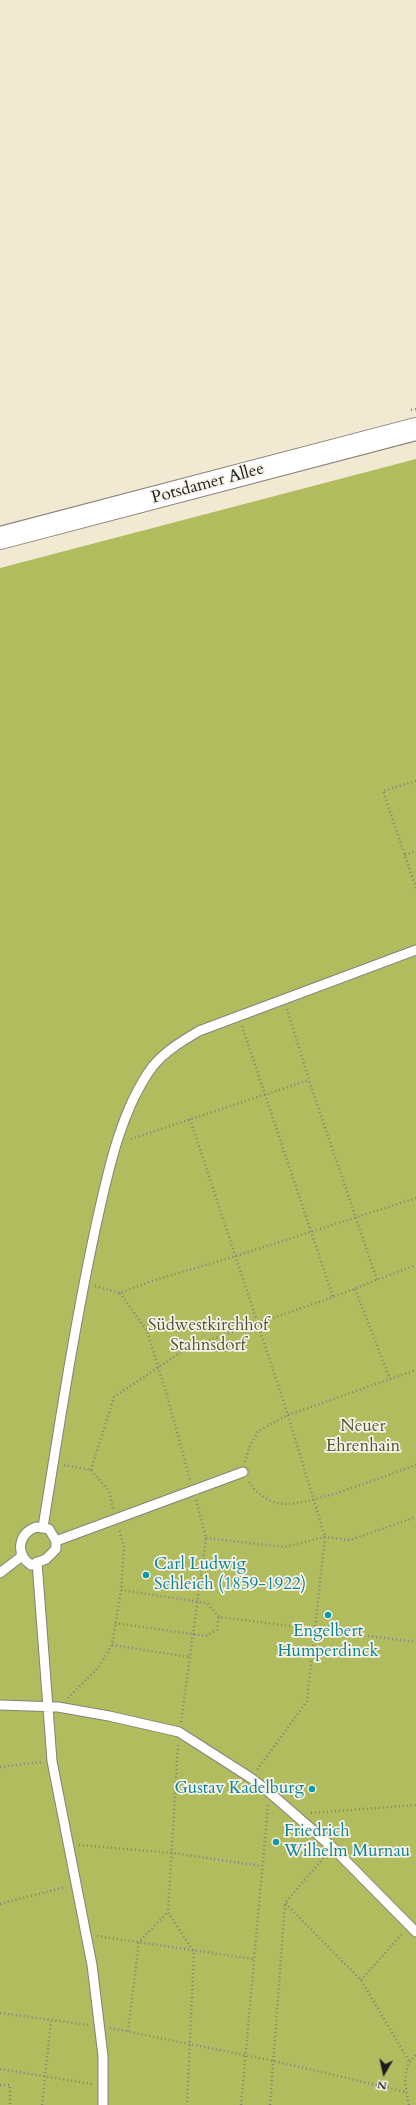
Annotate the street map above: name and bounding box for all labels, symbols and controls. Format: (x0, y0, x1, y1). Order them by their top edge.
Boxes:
street label: Potsdamer Allee (149, 459, 267, 509)
park label: Südwestkirchhof Stahnsdorf (148, 1316, 268, 1356)
park label: Neuer Ehrenhain (326, 1417, 400, 1457)
place label: Carl Ludwig Schleich (1859-1922) (154, 1555, 306, 1595)
marker: Carl Ludwig Schleich (1859-1922) (141, 1570, 151, 1580)
marker: Engelbert Humperdinck (323, 1610, 333, 1620)
place label: Engelbert Humperdinck (277, 1622, 379, 1662)
place label: Gustav Kadelburg (174, 1779, 304, 1799)
marker: Gustav Kadelburg (307, 1784, 317, 1794)
place label: Friedrich Wilhelm Murnau (284, 1822, 410, 1862)
marker: Friedrich Wilhelm Murnau (271, 1837, 281, 1847)
north arrow (364, 2053, 404, 2093)
text: N (376, 2077, 388, 2094)

